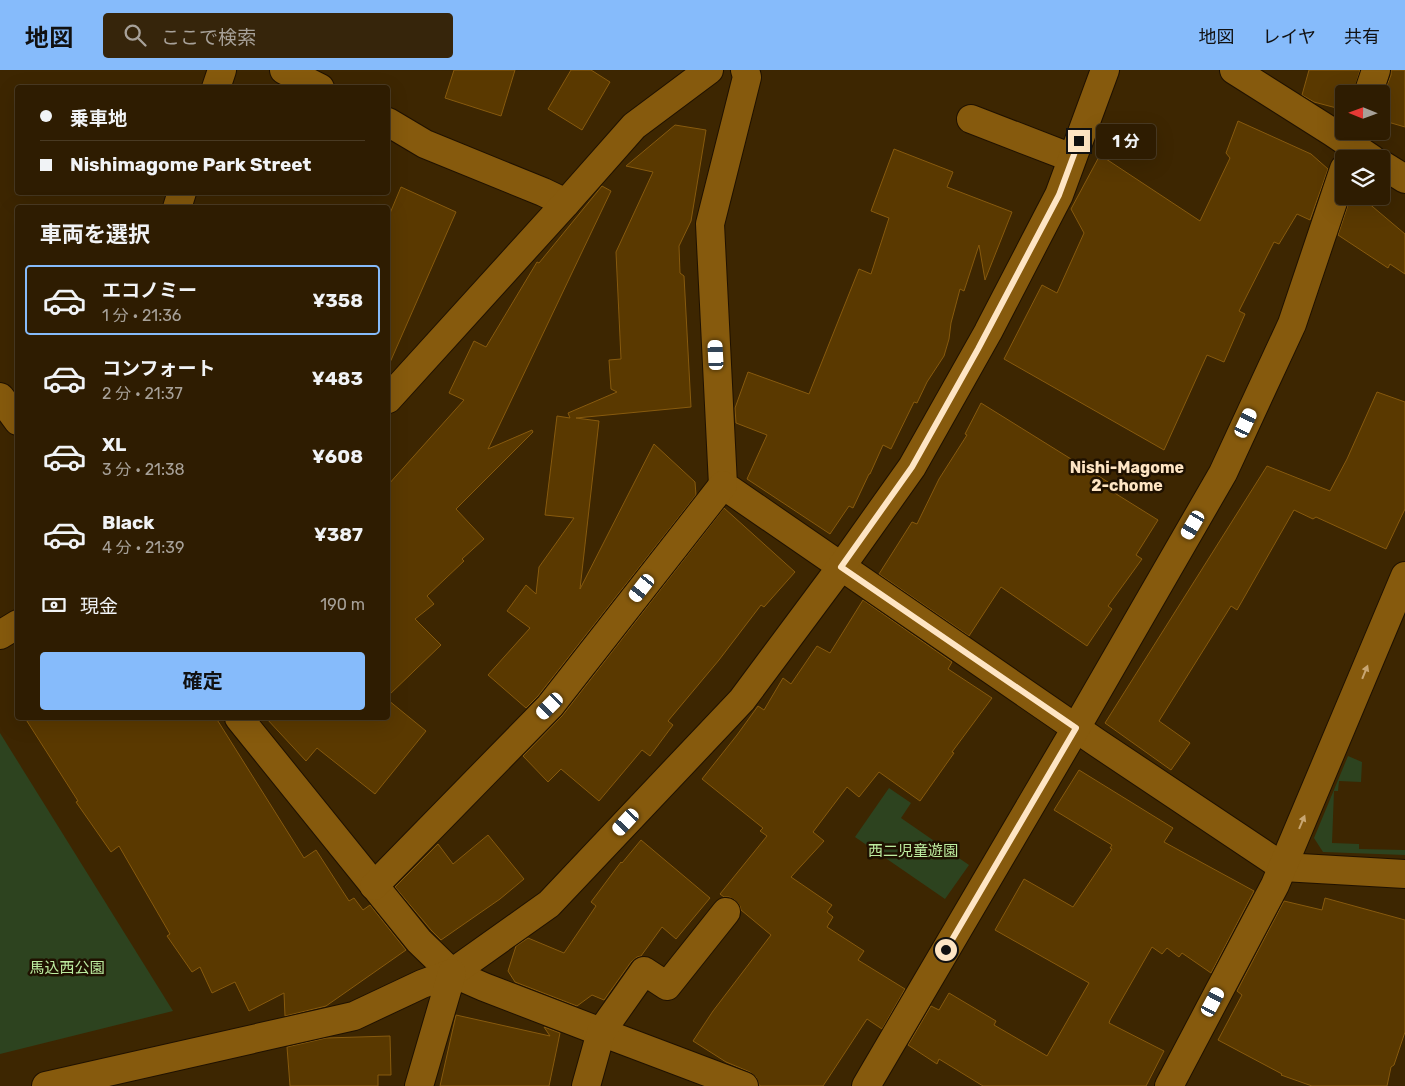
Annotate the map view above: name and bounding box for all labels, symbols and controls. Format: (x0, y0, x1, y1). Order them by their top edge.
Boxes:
search box (103, 13, 453, 58)
icon: search (121, 21, 149, 49)
text: 地図 (25, 24, 73, 52)
text: ここで検索 (161, 26, 256, 49)
text: 地図 (1199, 26, 1235, 48)
text: レイヤ (1263, 26, 1316, 48)
text: 共有 (1344, 26, 1380, 48)
north arrow (1335, 85, 1390, 140)
map controls (1335, 85, 1390, 205)
text: 乗車地 (70, 107, 127, 130)
callout: 1 分 (1096, 124, 1156, 158)
route end (1068, 130, 1090, 152)
text: 1 分 (1112, 132, 1140, 151)
button: layers (1335, 150, 1390, 205)
text: Nishimagome Park Street (70, 153, 311, 176)
text: 車両を選択 (40, 221, 150, 248)
icon: car (42, 278, 87, 323)
text: エコノミー (102, 279, 197, 302)
text: ¥358 (312, 289, 363, 312)
text: 1 分 · 21:36 (102, 306, 182, 325)
car (707, 340, 724, 370)
icon: car (42, 356, 87, 401)
text: コンフォート (102, 357, 215, 380)
text: ¥483 (312, 367, 363, 390)
text: 2 分 · 21:37 (102, 384, 183, 403)
car (1232, 406, 1259, 440)
text: XL (102, 433, 126, 456)
icon: car (42, 434, 87, 479)
text: ¥608 (312, 445, 363, 468)
district label: Nishi-Magome 2-chome (1070, 458, 1184, 495)
text: 3 分 · 21:38 (102, 460, 185, 479)
car (1179, 508, 1206, 542)
text: Black (102, 511, 154, 534)
icon: car (42, 512, 87, 557)
text: ¥387 (314, 523, 363, 546)
text: 4 分 · 21:39 (102, 538, 184, 557)
car (626, 572, 657, 604)
icon: cash (40, 591, 68, 619)
text: 現金 (80, 595, 118, 618)
text: 190 m (320, 595, 365, 614)
button: 確定 (40, 652, 365, 710)
one-way arrow (1361, 664, 1369, 679)
car (534, 690, 565, 722)
car (610, 806, 641, 838)
one-way arrow (1298, 814, 1306, 829)
park label: 西二児童遊園 (868, 842, 958, 860)
route start (935, 939, 957, 961)
park label: 馬込西公園 (29, 959, 105, 977)
car (1199, 985, 1226, 1019)

